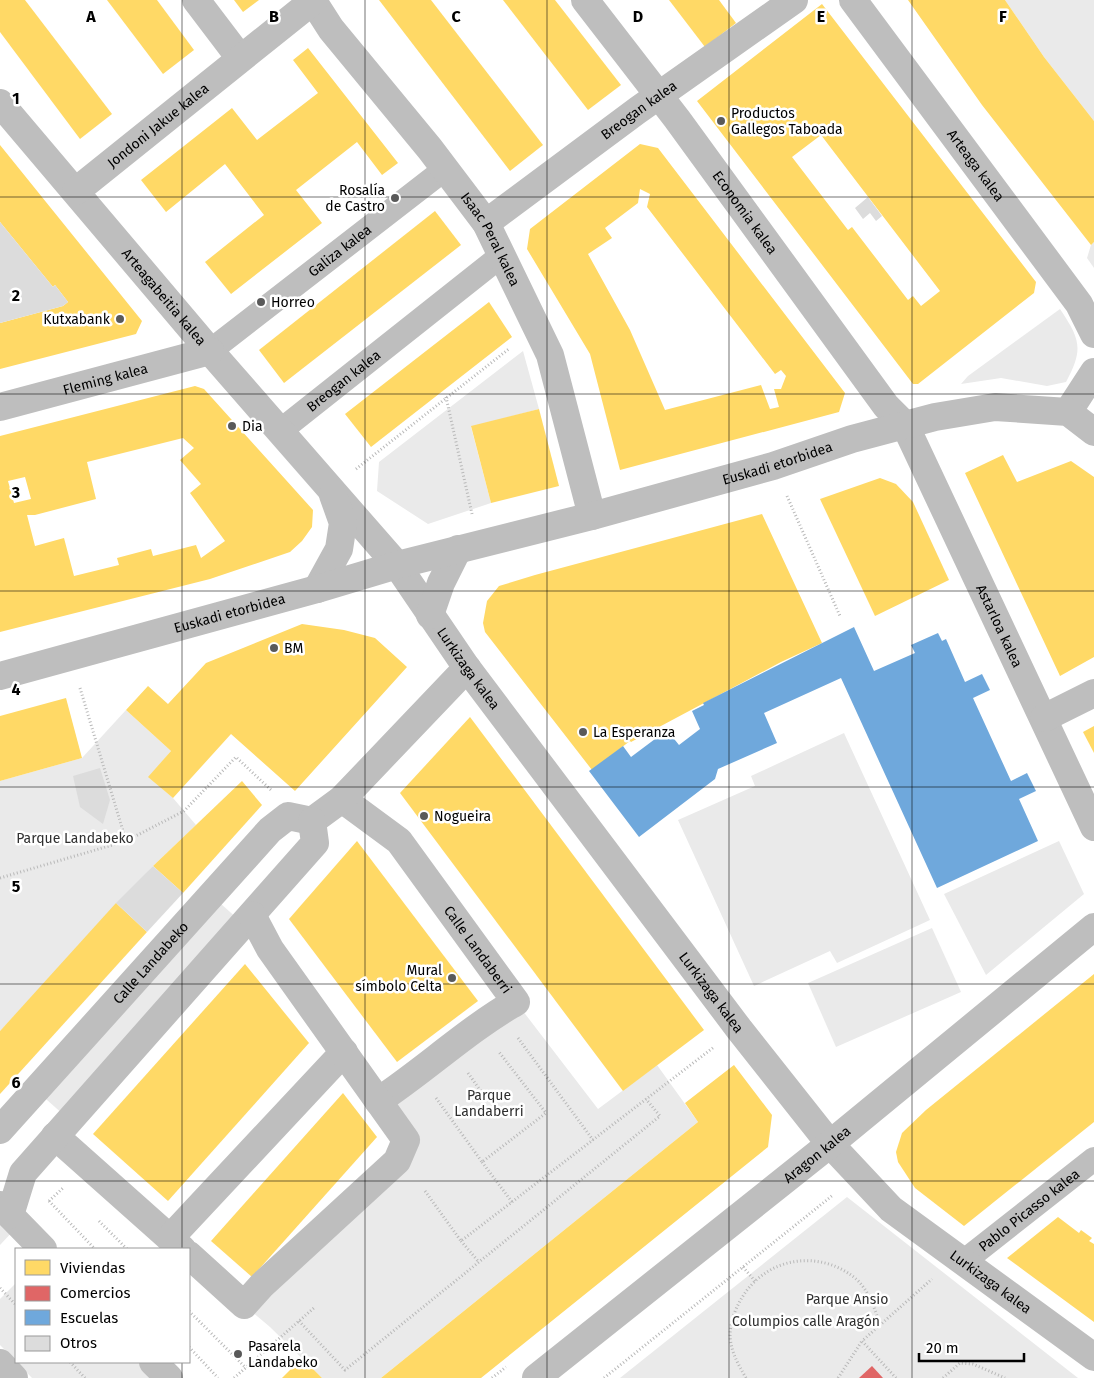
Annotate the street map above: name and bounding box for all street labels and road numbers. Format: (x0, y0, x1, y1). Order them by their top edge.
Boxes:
street label: Breogan kalea (598, 77, 680, 144)
street label: Jondoni Jakue kalea (104, 80, 212, 172)
street label: Arteaga kalea (943, 126, 1008, 205)
street label: Economia kalea (709, 168, 781, 258)
street label: Isaac Peral kalea (457, 189, 523, 289)
street label: Galiza kalea (305, 221, 375, 281)
street label: Arteagabeitia kalea (118, 245, 210, 349)
street label: Breogan kalea (303, 347, 384, 416)
street label: Fleming kalea (61, 360, 150, 399)
street label: Euskadi etorbidea (720, 438, 835, 489)
street label: Astarloa kalea (972, 582, 1026, 670)
street label: Euskadi etorbidea (172, 590, 287, 637)
street label: Lurkizaga kalea (433, 625, 503, 713)
street label: Calle Landaberri (440, 903, 515, 997)
street label: Calle Landabeko (110, 919, 192, 1008)
street label: Lurkizaga kalea (675, 949, 747, 1037)
street label: Aragon kalea (780, 1123, 854, 1187)
street label: Pablo Picasso kalea (975, 1165, 1083, 1255)
street label: Lurkizaga kalea (946, 1247, 1035, 1318)

